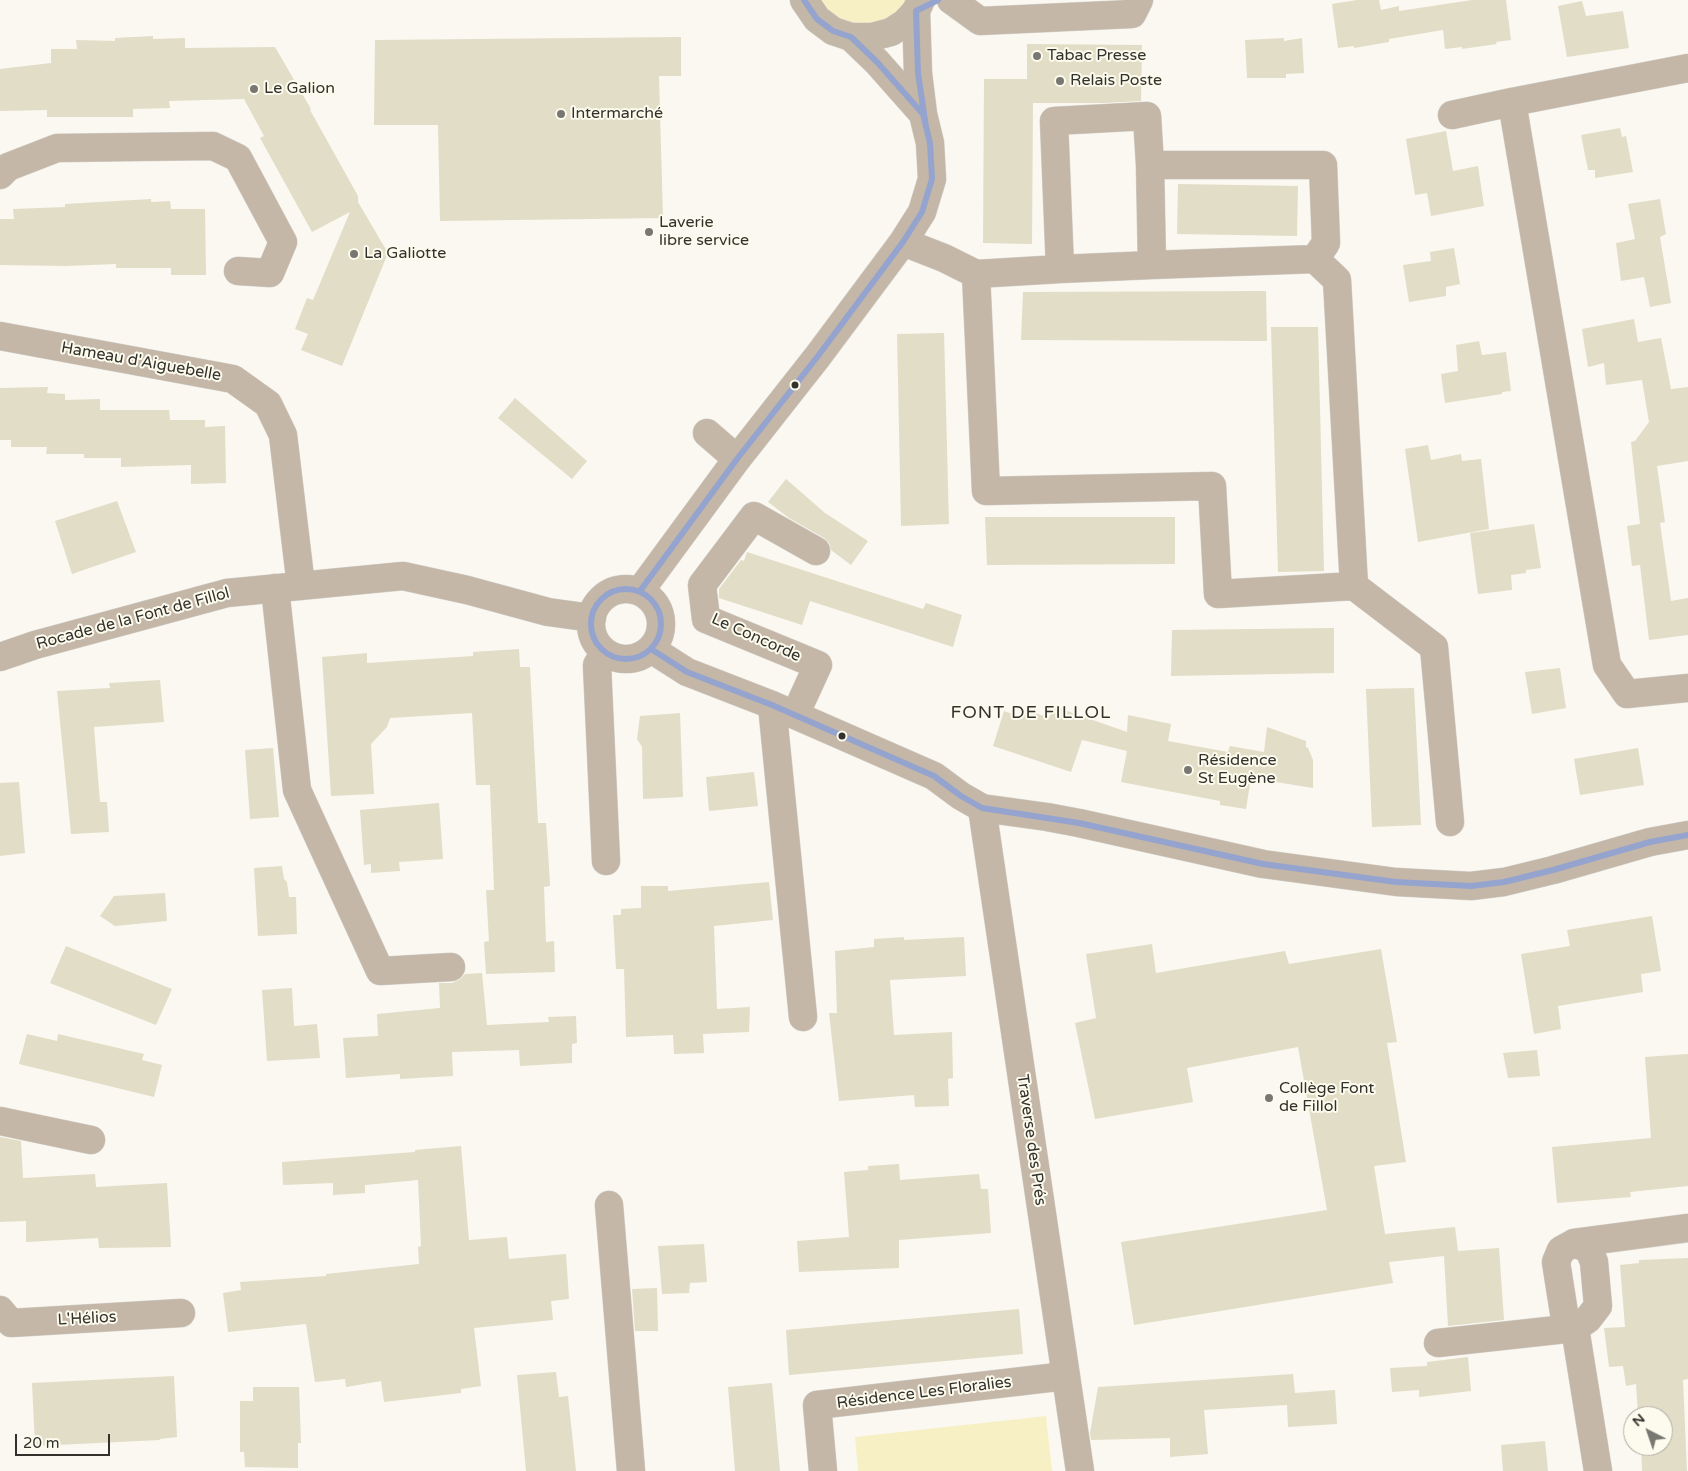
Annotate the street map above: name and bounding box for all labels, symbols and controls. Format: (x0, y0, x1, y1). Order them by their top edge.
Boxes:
place label: Tabac Presse (1047, 46, 1146, 66)
marker: Tabac Presse (1031, 50, 1043, 62)
place label: Relais Poste (1070, 71, 1162, 91)
marker: Relais Poste (1054, 75, 1066, 87)
place label: Le Galion (264, 79, 335, 99)
marker: Le Galion (248, 83, 260, 95)
place label: Intermarché (571, 104, 663, 124)
marker: Intermarché (555, 108, 567, 120)
place label: Laverie libre service (659, 213, 749, 251)
marker: Laverie libre service (643, 226, 655, 238)
place label: La Galiotte (364, 244, 446, 264)
marker: La Galiotte (348, 248, 360, 260)
street label: Hameau d'Aiguebelle (59, 338, 223, 386)
unlabelled marker (790, 380, 800, 390)
street label: Rocade de la Font de Fillol (34, 584, 232, 654)
street label: Le Concorde (708, 610, 804, 666)
district label: FONT DE FILLOL (949, 702, 1113, 724)
unlabelled marker (837, 731, 847, 741)
place label: Résidence St Eugène (1198, 751, 1277, 789)
marker: Résidence St Eugène (1182, 764, 1194, 776)
street label: Traverse des Prés (1012, 1073, 1050, 1207)
place label: Collège Font de Fillol (1279, 1079, 1374, 1117)
marker: Collège Font de Fillol (1263, 1092, 1275, 1104)
street label: L'Hélios (57, 1308, 117, 1330)
street label: Résidence Les Floralies (836, 1373, 1012, 1413)
north arrow (1623, 1406, 1673, 1456)
text: N (1629, 1410, 1648, 1430)
scale bar (18, 1424, 112, 1456)
text: 20 m (23, 1434, 60, 1452)

